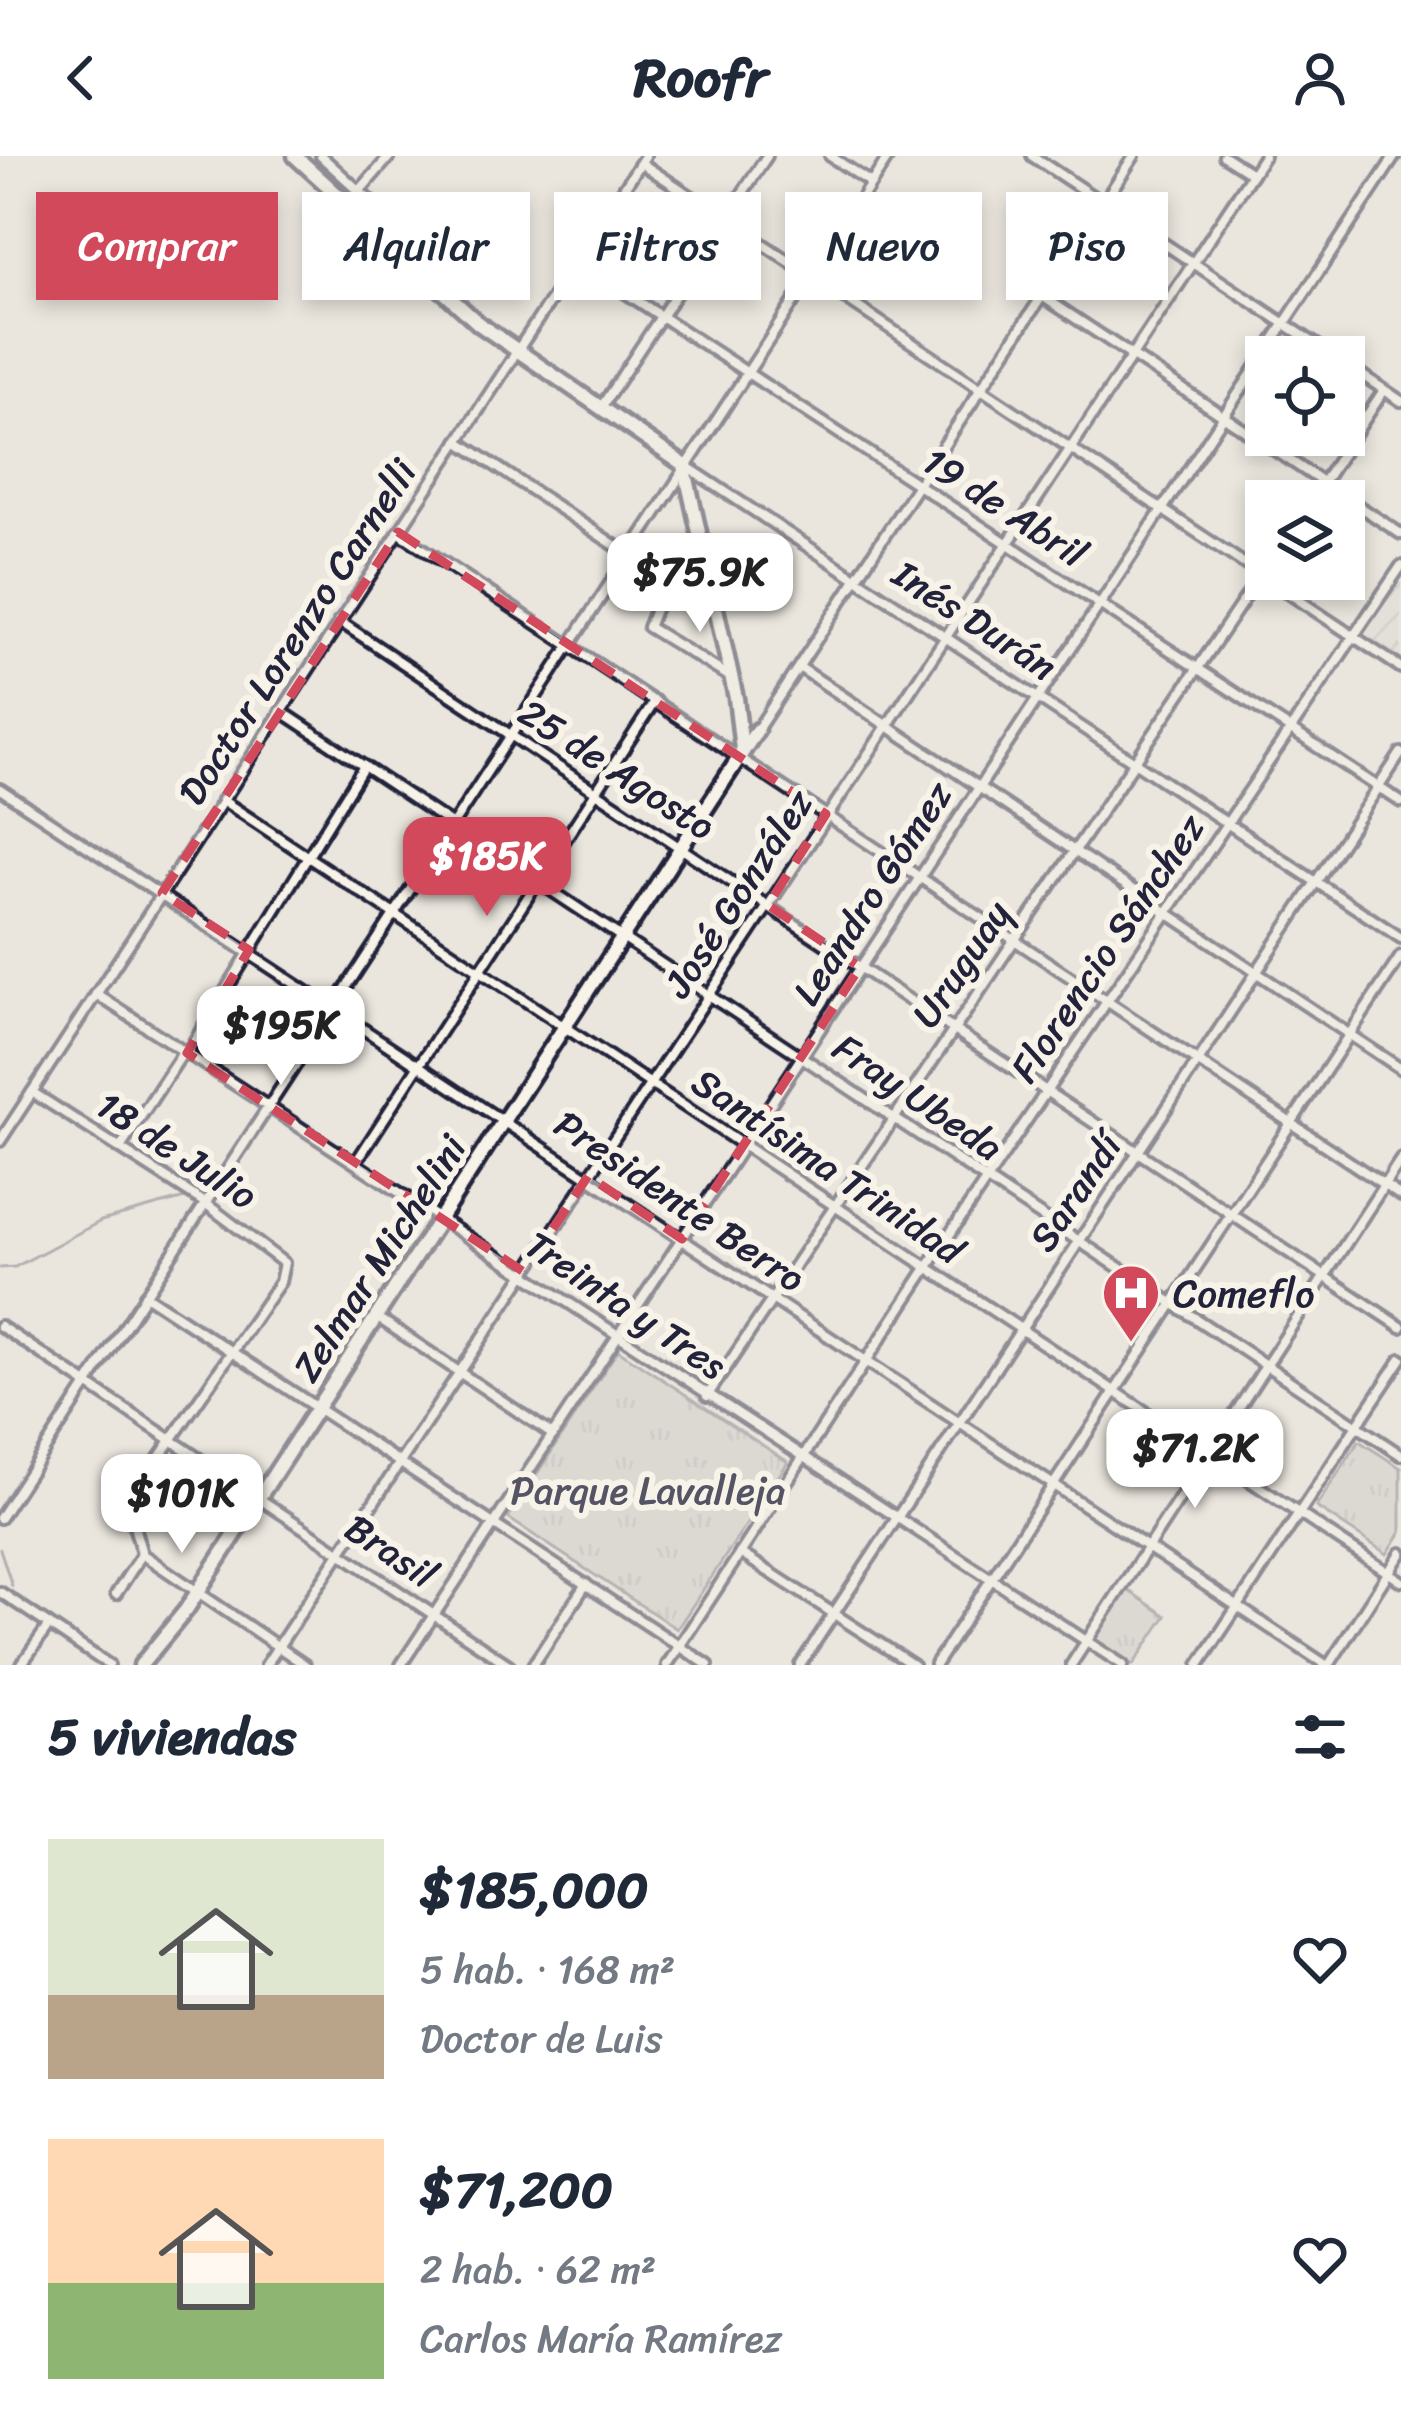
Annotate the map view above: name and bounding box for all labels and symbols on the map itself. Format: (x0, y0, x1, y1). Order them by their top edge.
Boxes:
street label: 19 de Abril (908, 427, 1102, 587)
street label: Doctor Lorenzo Carnelli (158, 443, 436, 820)
pin: $75.9K (602, 533, 798, 635)
street label: Inés Durán (878, 540, 1072, 699)
street label: 25 de Agosto (504, 679, 730, 859)
street label: Leandro Gómez (773, 766, 971, 1020)
street label: José González (643, 774, 832, 1013)
street label: Florencio Sánchez (991, 799, 1223, 1097)
pin: $185K (403, 817, 571, 919)
street label: Uruguay (892, 885, 1030, 1043)
pin: $195K (197, 986, 365, 1088)
street label: Fray Ubeda (818, 1014, 1018, 1180)
street label: Santísima Trinidad (677, 1049, 981, 1285)
street label: 18 de Julio (82, 1071, 272, 1229)
street label: Presidente Berro (540, 1091, 820, 1311)
street label: Sarandí (1009, 1114, 1143, 1266)
street label: Zelmar Michelini (273, 1119, 486, 1396)
street label: Treinta y Tres (511, 1212, 741, 1398)
place label: Comeflo (1173, 1259, 1315, 1328)
hospital icon: Comeflo (1100, 1262, 1162, 1344)
pin: $71.2K (1097, 1409, 1293, 1511)
pin: $101K (98, 1454, 266, 1556)
park label: Parque Lavalleja (510, 1456, 786, 1525)
street label: Brasil (330, 1494, 452, 1608)

